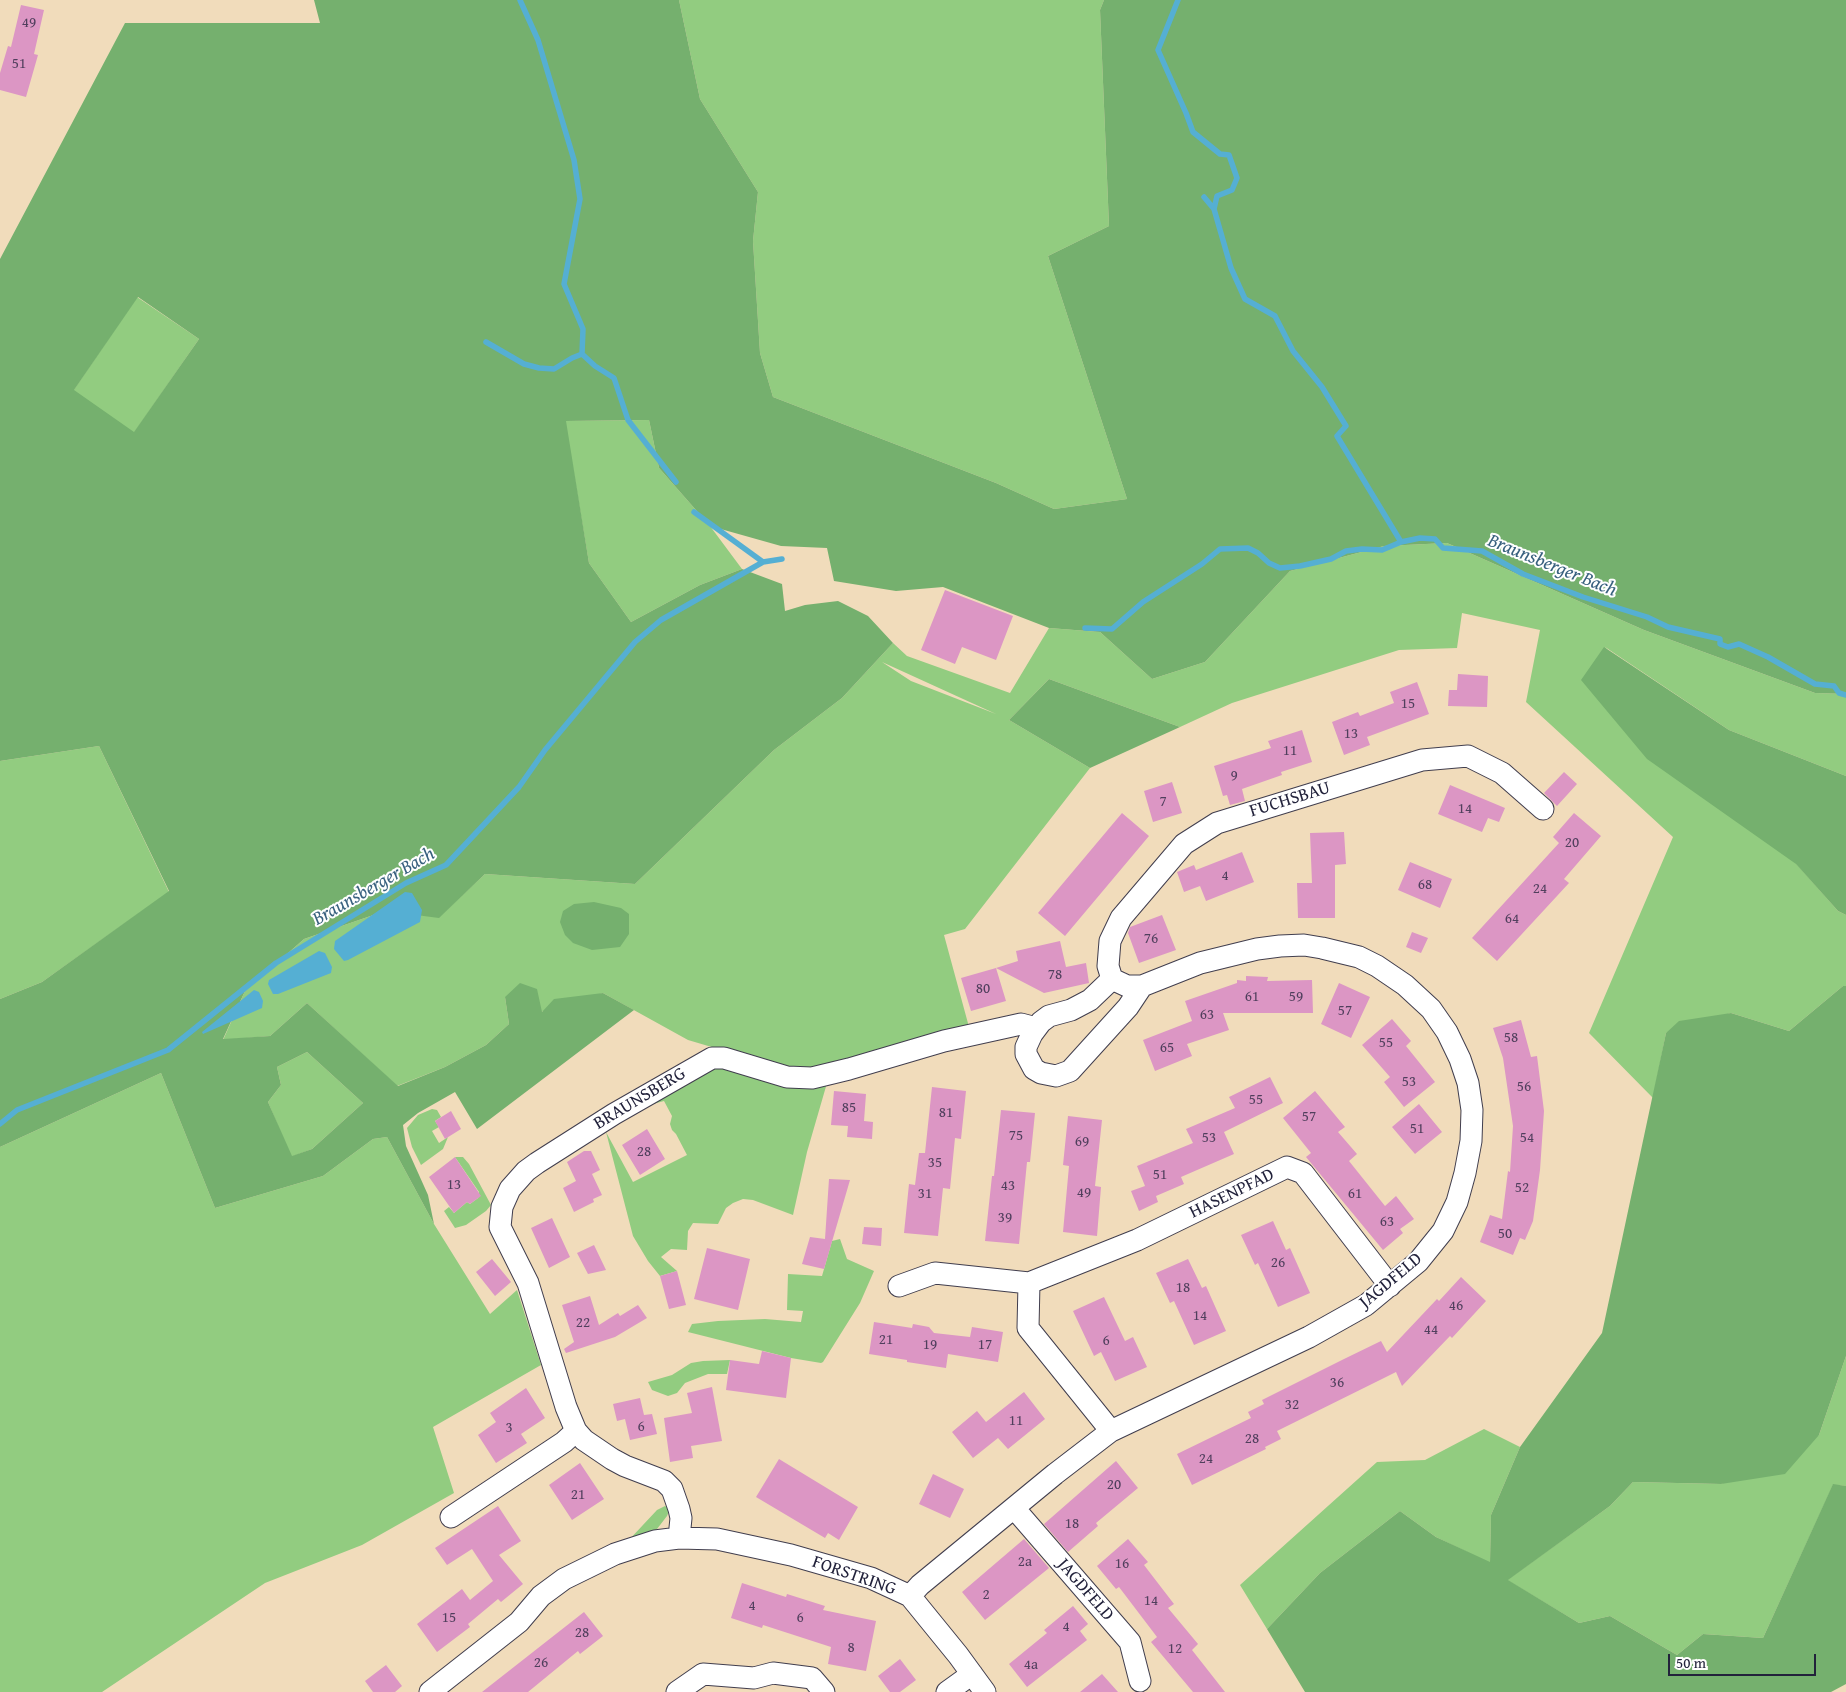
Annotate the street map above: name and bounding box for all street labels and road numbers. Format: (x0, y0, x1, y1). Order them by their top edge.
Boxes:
street label: FUCHSBAU (1247, 777, 1333, 823)
street label: BRAUNSBERG (590, 1063, 690, 1135)
street label: HASENPFAD (1186, 1164, 1278, 1224)
street label: JAGDFELD (1355, 1248, 1427, 1314)
street label: FORSTRING (809, 1552, 899, 1600)
street label: JAGDFELD (1052, 1554, 1118, 1626)

